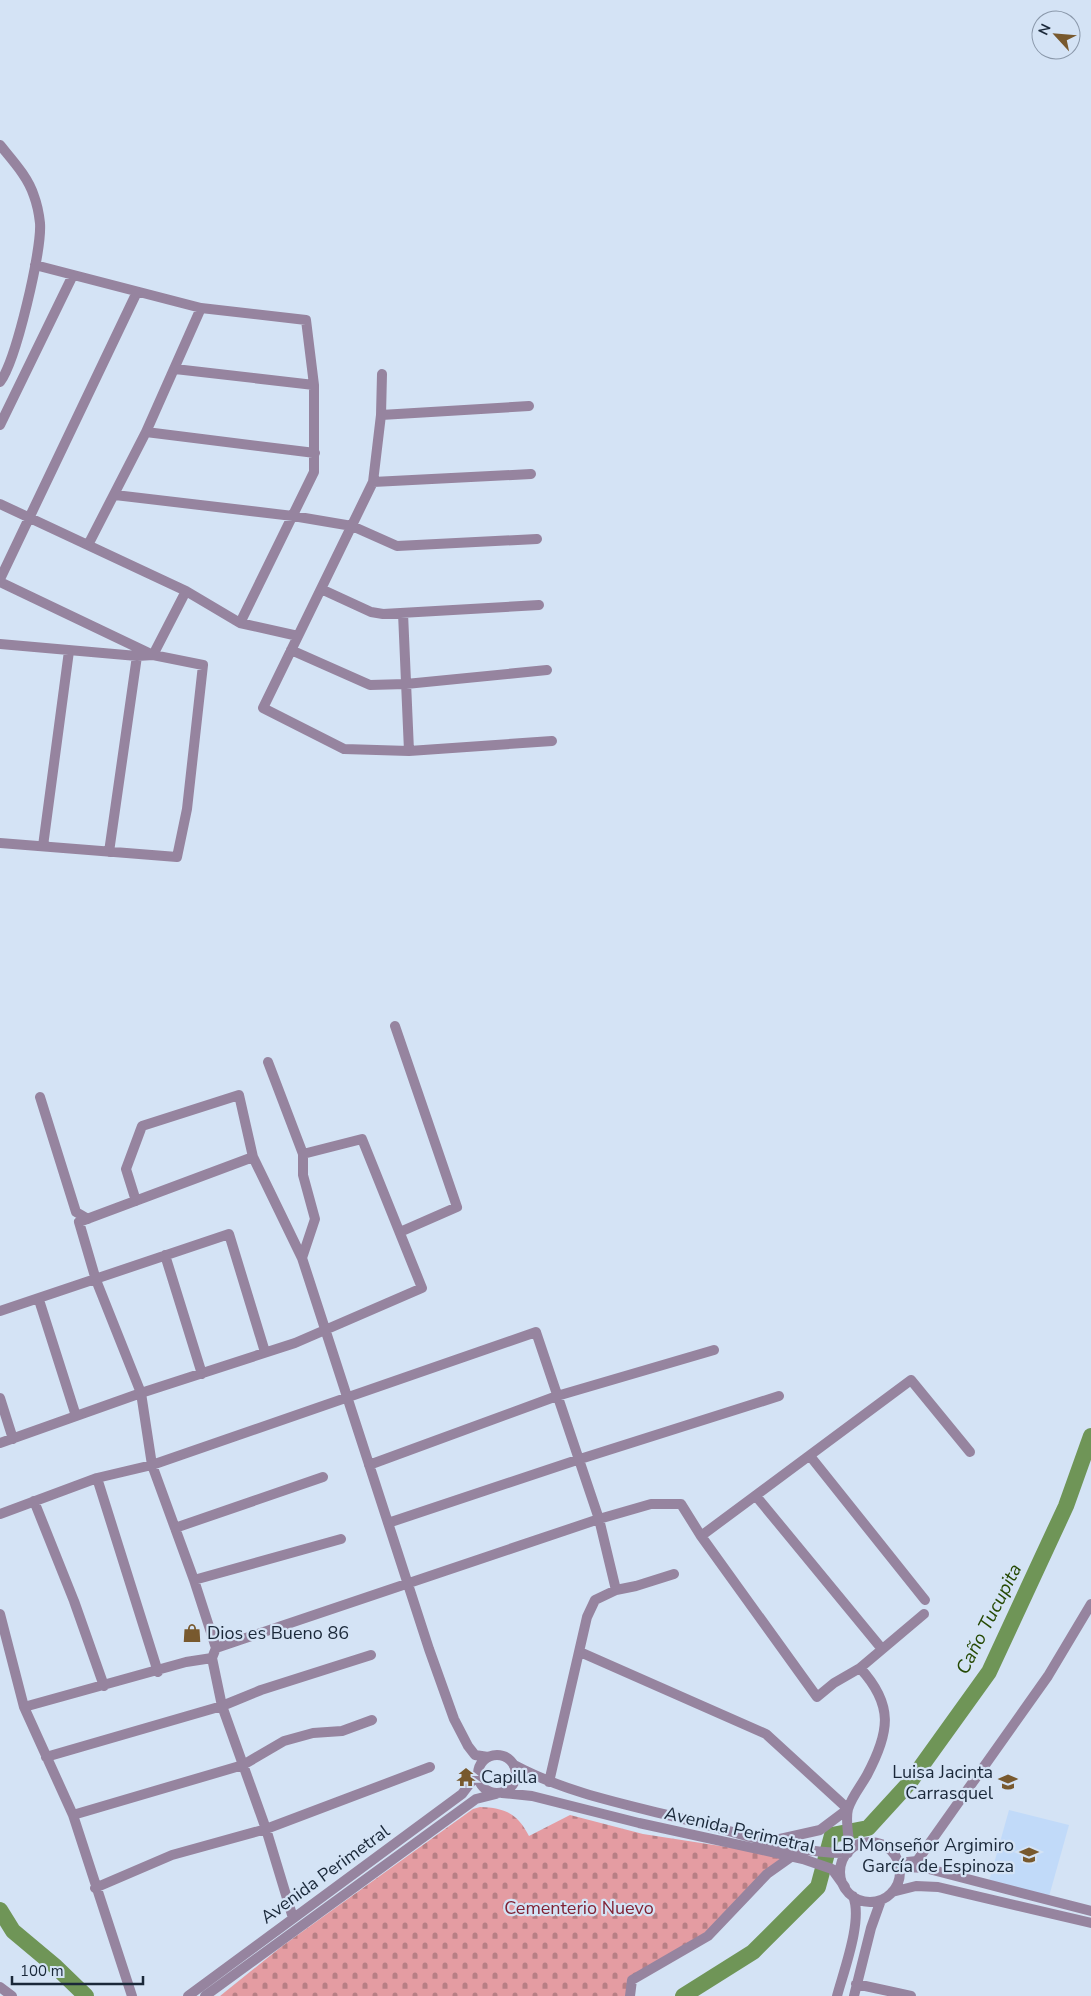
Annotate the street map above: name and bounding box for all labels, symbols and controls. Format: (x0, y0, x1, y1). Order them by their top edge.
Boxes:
north arrow (1031, 10, 1081, 60)
text: N (1034, 21, 1056, 38)
water label: Caño Tucupita (950, 1559, 1028, 1679)
place label: Dios es Bueno 86 (207, 1621, 349, 1645)
shop icon: Dios es Bueno 86 (181, 1622, 203, 1644)
place label: Luisa Jacinta Carrasquel (892, 1760, 994, 1805)
place label: Capilla (481, 1765, 537, 1789)
temple icon: Capilla (455, 1766, 477, 1788)
school or university icon: Luisa Jacinta Carrasquel (997, 1771, 1019, 1793)
street label: Avenida Perimetral (662, 1801, 818, 1859)
street label: Avenida Perimetral (256, 1819, 395, 1929)
place label: LB Monseñor Argimiro García de Espinoza (832, 1833, 1014, 1878)
school or university icon: LB Monseñor Argimiro García de Espinoza (1018, 1844, 1040, 1866)
park label: Cementerio Nuevo (504, 1896, 654, 1920)
scale bar (12, 1954, 144, 1986)
text: 100 m (20, 1961, 64, 1981)

